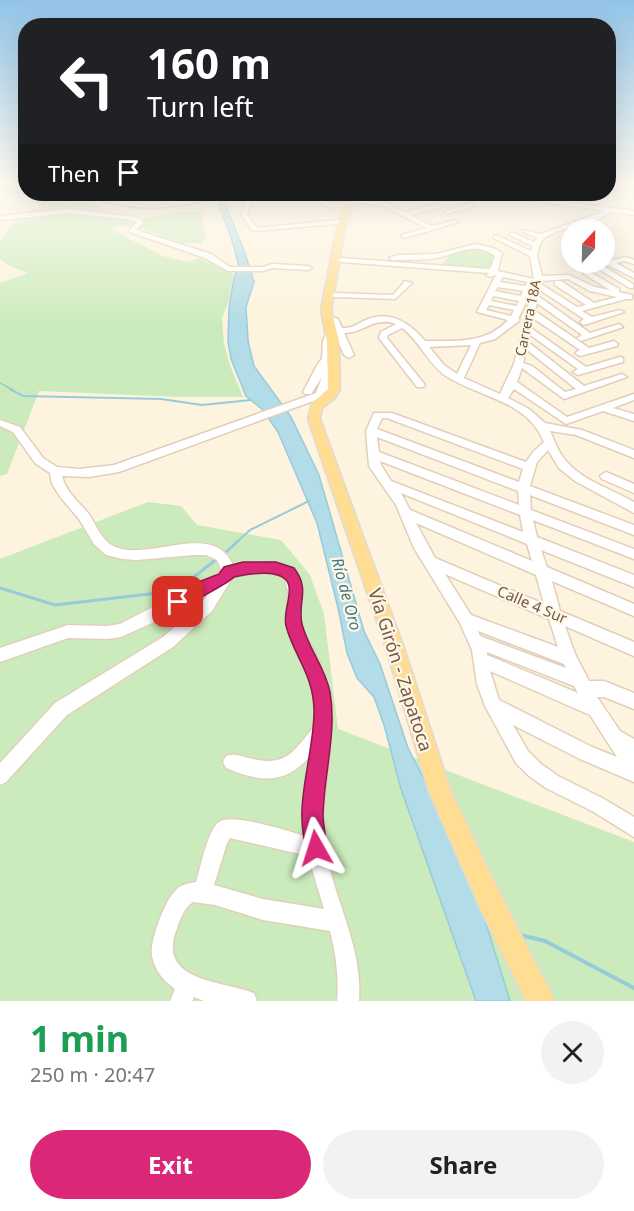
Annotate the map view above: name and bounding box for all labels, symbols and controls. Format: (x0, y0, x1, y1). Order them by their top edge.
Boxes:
text: 160 m (147, 34, 271, 91)
icon: left (48, 42, 126, 120)
text: Turn left (147, 88, 253, 125)
icon: arrive (112, 156, 145, 189)
text: Then (48, 158, 100, 188)
north arrow (561, 219, 615, 273)
map controls (561, 219, 615, 273)
street label: Carrera 18A (510, 278, 545, 358)
water label: Río de Oro (327, 555, 367, 633)
pin (152, 576, 203, 627)
street label: Calle 4 Sur (494, 580, 570, 628)
icon: arrive (161, 585, 194, 618)
street label: Vía Girón - Zapatoca (363, 585, 439, 754)
position arrow (284, 816, 348, 880)
text: 1 min (30, 1014, 129, 1063)
button: close (541, 1021, 604, 1084)
text: 250 m · 20:47 (30, 1061, 155, 1088)
button: Exit (30, 1130, 311, 1199)
button: Share (323, 1130, 604, 1199)

